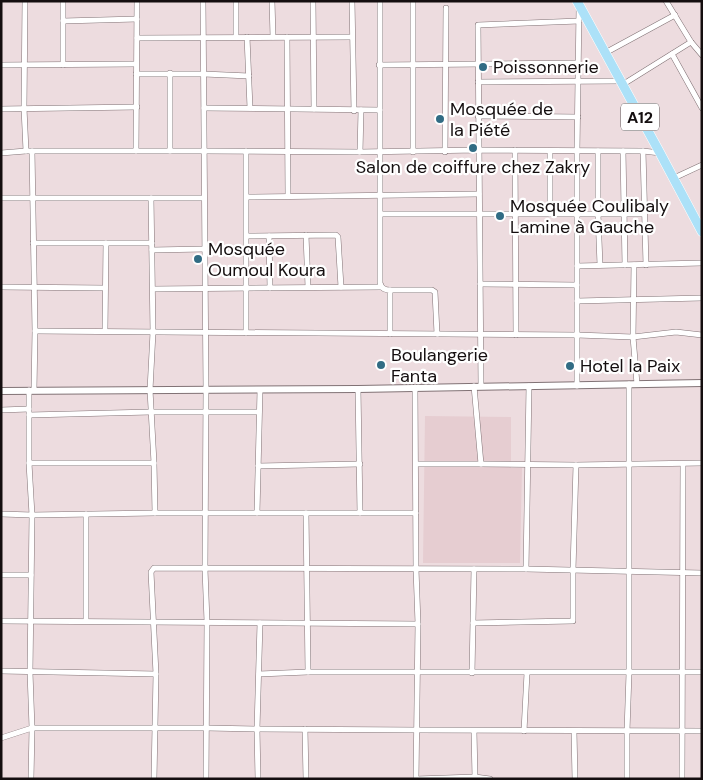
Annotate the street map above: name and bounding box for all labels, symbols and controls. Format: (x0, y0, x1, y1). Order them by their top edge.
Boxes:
place label: Poissonnerie (493, 55, 599, 79)
marker: Poissonnerie (477, 61, 489, 73)
place label: Mosquée de la Piété (450, 97, 553, 142)
road number: A12 (621, 104, 659, 130)
marker: Mosquée de la Piété (434, 113, 446, 125)
marker: Salon de coiffure chez Zakry (467, 142, 479, 154)
place label: Salon de coiffure chez Zakry (356, 155, 590, 179)
place label: Mosquée Coulibaly Lamine à Gauche (510, 194, 669, 239)
marker: Mosquée Coulibaly Lamine à Gauche (494, 210, 506, 222)
place label: Mosquée Oumoul Koura (208, 237, 325, 282)
marker: Mosquée Oumoul Koura (192, 253, 204, 265)
place label: Boulangerie Fanta (391, 343, 488, 388)
place label: Hotel la Paix (580, 354, 680, 378)
marker: Boulangerie Fanta (375, 359, 387, 371)
marker: Hotel la Paix (564, 360, 576, 372)

